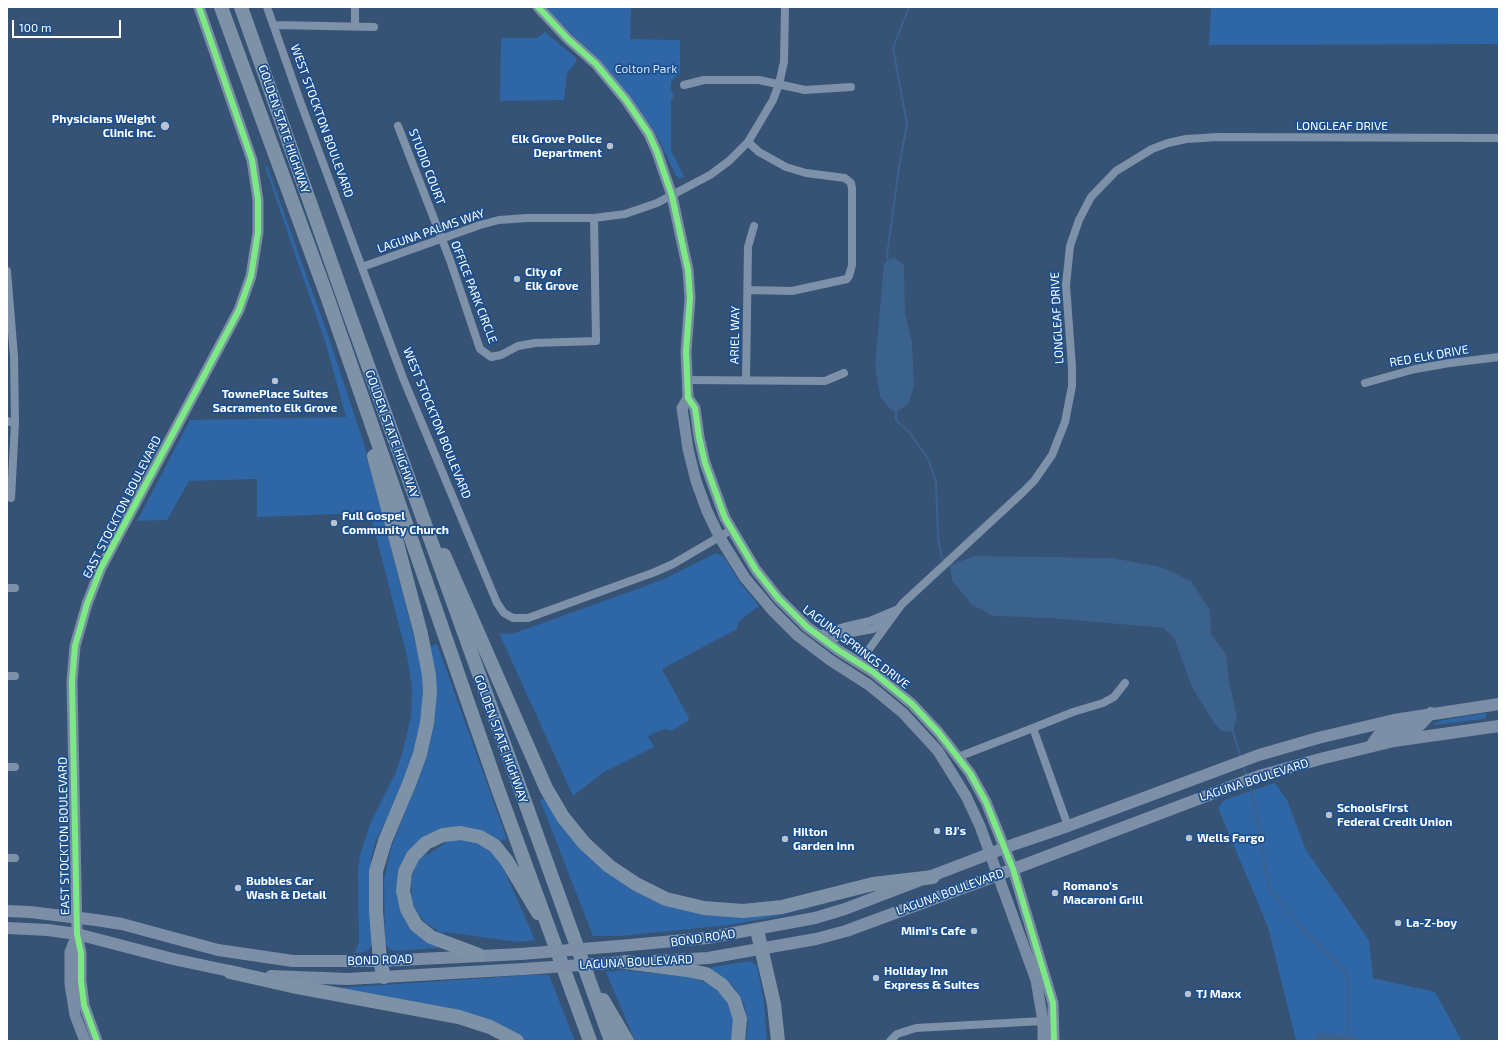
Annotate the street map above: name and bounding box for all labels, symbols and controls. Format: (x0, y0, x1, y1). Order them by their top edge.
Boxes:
scale bar (14, 12, 123, 38)
text: 100 m (19, 20, 51, 34)
street label: WEST STOCKTON BOULEVARD (288, 42, 356, 200)
park label: Colton Park (615, 62, 677, 76)
street label: GOLDEN STATE HIGHWAY (255, 63, 313, 195)
place label: Physicians Weight Clinic Inc. (52, 112, 156, 140)
street label: LONGLEAF DRIVE (1296, 119, 1388, 133)
marker: Physicians Weight Clinic Inc. (159, 120, 171, 132)
street label: STUDIO COURT (406, 127, 448, 207)
place label: Elk Grove Police Department (512, 132, 602, 160)
marker: Elk Grove Police Department (605, 141, 615, 151)
street label: LAGUNA PALMS WAY (375, 206, 487, 256)
street label: OFFICE PARK CIRCLE (448, 239, 500, 345)
place label: City of Elk Grove (525, 265, 578, 293)
street label: LONGLEAF DRIVE (1047, 272, 1067, 364)
marker: City of Elk Grove (512, 274, 522, 284)
street label: ARIEL WAY (727, 306, 743, 364)
street label: RED ELK DRIVE (1388, 342, 1470, 370)
street label: WEST STOCKTON BOULEVARD (400, 345, 474, 501)
street label: GOLDEN STATE HIGHWAY (362, 368, 422, 500)
marker: TownePlace Suites Sacramento Elk Grove (270, 376, 280, 386)
place label: TownePlace Suites Sacramento Elk Grove (213, 387, 337, 415)
street label: EAST STOCKTON BOULEVARD (80, 433, 164, 581)
place label: Full Gospel Community Church (342, 509, 449, 537)
marker: Full Gospel Community Church (329, 518, 339, 528)
street label: LAGUNA SPRINGS DRIVE (800, 602, 912, 692)
street label: GOLDEN STATE HIGHWAY (471, 673, 531, 805)
street label: LAGUNA BOULEVARD (1198, 756, 1310, 804)
street label: EAST STOCKTON BOULEVARD (55, 757, 73, 915)
place label: SchoolsFirst Federal Credit Union (1337, 801, 1453, 829)
marker: SchoolsFirst Federal Credit Union (1324, 810, 1334, 820)
place label: BJ's (945, 824, 966, 838)
place label: Hilton Garden Inn (793, 825, 854, 853)
marker: BJ's (932, 826, 942, 836)
place label: Wells Fargo (1197, 831, 1264, 845)
marker: Wells Fargo (1184, 833, 1194, 843)
marker: Hilton Garden Inn (780, 834, 790, 844)
street label: LAGUNA BOULEVARD (894, 866, 1006, 918)
place label: Bubbles Car Wash & Detail (246, 874, 326, 902)
place label: Romano's Macaroni Grill (1063, 879, 1143, 907)
marker: Bubbles Car Wash & Detail (233, 883, 243, 893)
marker: Romano's Macaroni Grill (1050, 888, 1060, 898)
place label: La-Z-boy (1406, 916, 1457, 930)
marker: La-Z-boy (1393, 918, 1403, 928)
place label: Mimi's Cafe (901, 924, 966, 938)
street label: BOND ROAD (670, 926, 736, 950)
marker: Mimi's Cafe (969, 926, 979, 936)
street label: BOND ROAD (347, 952, 413, 968)
street label: LAGUNA BOULEVARD (579, 952, 693, 972)
place label: Holiday Inn Express & Suites (884, 964, 979, 992)
marker: Holiday Inn Express & Suites (871, 973, 881, 983)
place label: TJ Maxx (1196, 987, 1241, 1001)
marker: TJ Maxx (1183, 989, 1193, 999)

